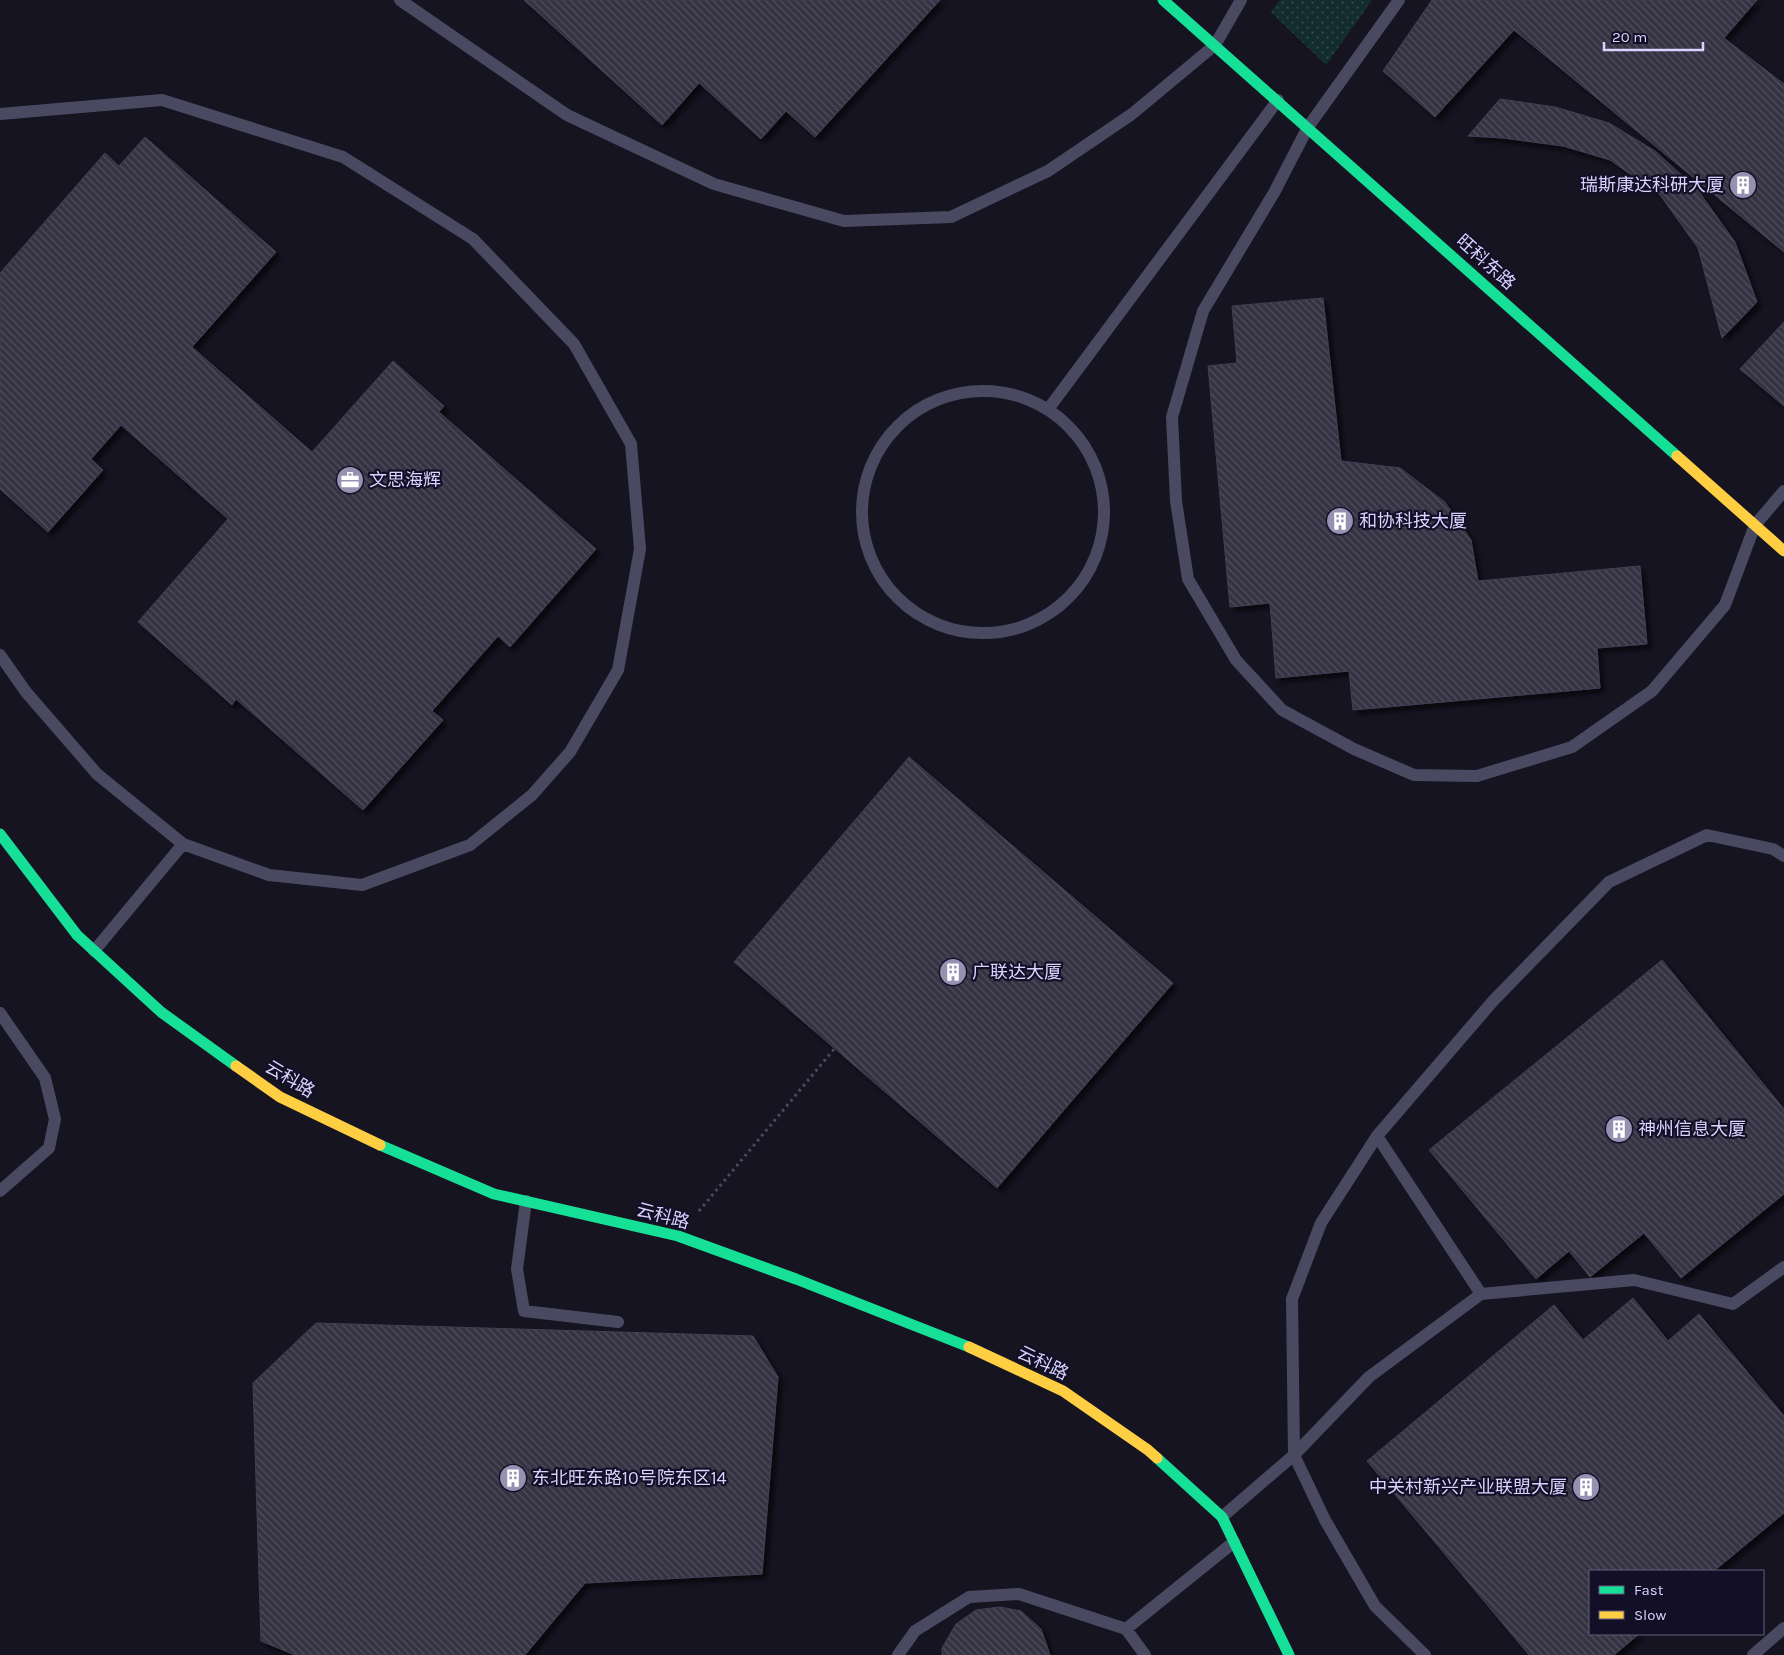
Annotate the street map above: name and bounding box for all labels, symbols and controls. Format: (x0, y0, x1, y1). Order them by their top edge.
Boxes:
scale bar (1604, 20, 1703, 52)
text: 20 m (1612, 28, 1647, 46)
building icon: 瑞斯康达科研大厦 (1728, 170, 1758, 200)
place label: 瑞斯康达科研大厦 (1580, 174, 1724, 196)
street label: 旺科东路 (1452, 230, 1520, 294)
office icon: 文思海辉 (335, 465, 365, 495)
place label: 文思海辉 (369, 469, 441, 491)
building icon: 和协科技大厦 (1325, 506, 1355, 536)
place label: 和协科技大厦 (1359, 510, 1467, 532)
building icon: 广联达大厦 (938, 957, 968, 987)
place label: 广联达大厦 (972, 961, 1062, 983)
street label: 云科路 (261, 1056, 319, 1102)
building icon: 神州信息大厦 (1604, 1114, 1634, 1144)
place label: 神州信息大厦 (1638, 1118, 1746, 1140)
street label: 云科路 (634, 1198, 692, 1234)
street label: 云科路 (1014, 1341, 1072, 1385)
building icon: 东北旺东路10号院东区14 (498, 1463, 528, 1493)
place label: 东北旺东路10号院东区14 (532, 1467, 727, 1489)
building icon: 中关村新兴产业联盟大厦 (1571, 1472, 1601, 1502)
place label: 中关村新兴产业联盟大厦 (1369, 1476, 1567, 1498)
legend (1589, 1570, 1764, 1635)
text: Fast (1634, 1581, 1664, 1599)
text: Slow (1634, 1606, 1666, 1624)

